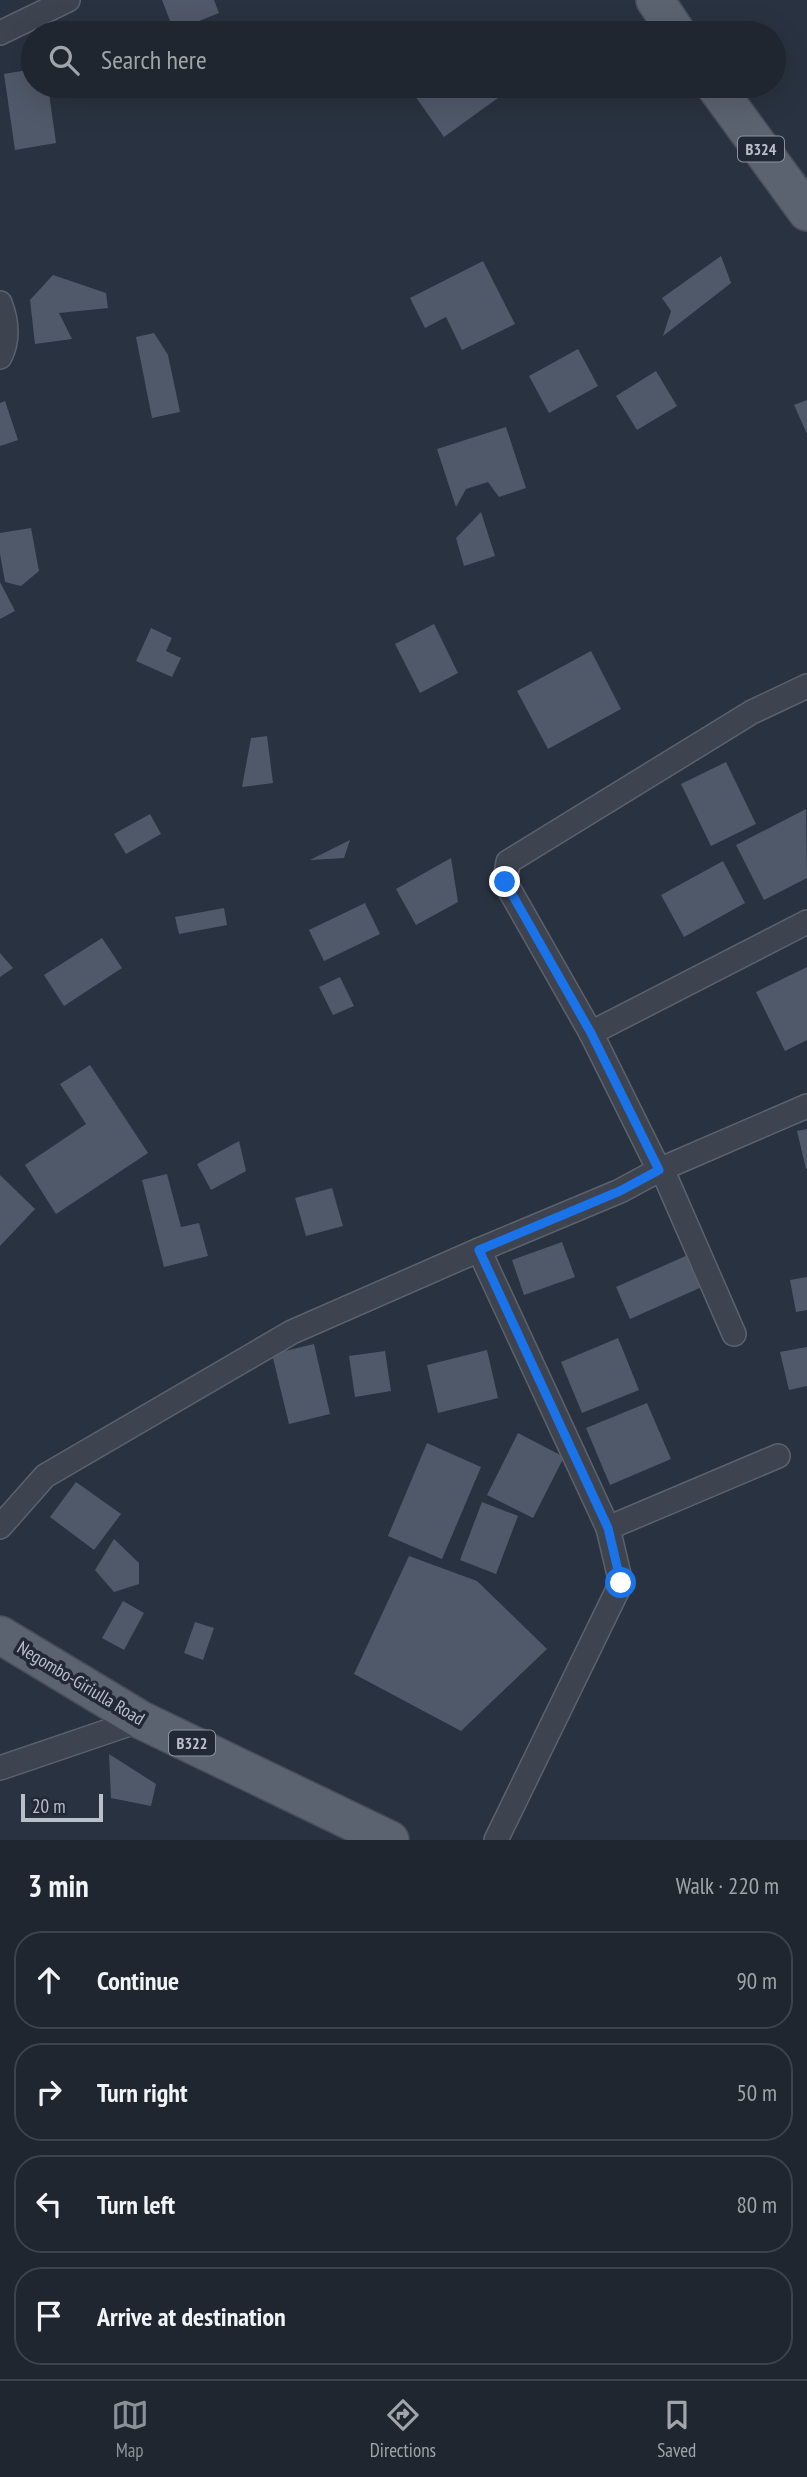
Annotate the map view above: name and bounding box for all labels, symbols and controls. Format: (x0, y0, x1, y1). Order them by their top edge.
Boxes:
search box (21, 21, 786, 98)
icon: search (45, 41, 83, 79)
text: Search here (101, 43, 207, 76)
road number: B324 (738, 136, 784, 162)
route end (489, 866, 520, 897)
route start (605, 1567, 636, 1598)
street label: Negombo-Giriulla Road (13, 1636, 149, 1730)
road number: B322 (169, 1730, 215, 1756)
scale bar (21, 1791, 103, 1823)
text: 20 m (32, 1794, 66, 1818)
text: 3 min (28, 1866, 89, 1905)
text: Walk · 220 m (676, 1871, 779, 1900)
icon: ahead (30, 1961, 68, 1999)
text: Continue (97, 1964, 179, 1997)
text: 90 m (736, 1966, 777, 1995)
icon: right (30, 2073, 68, 2111)
text: Turn right (97, 2076, 188, 2109)
text: 50 m (736, 2078, 777, 2107)
icon: left (30, 2185, 68, 2223)
text: Turn left (97, 2188, 175, 2221)
text: 80 m (736, 2190, 777, 2219)
icon: arrive (30, 2297, 68, 2335)
text: Arrive at destination (97, 2300, 286, 2333)
tab: Map (111, 2396, 149, 2462)
tab: Directions (370, 2396, 436, 2462)
tab: Saved (657, 2396, 696, 2462)

